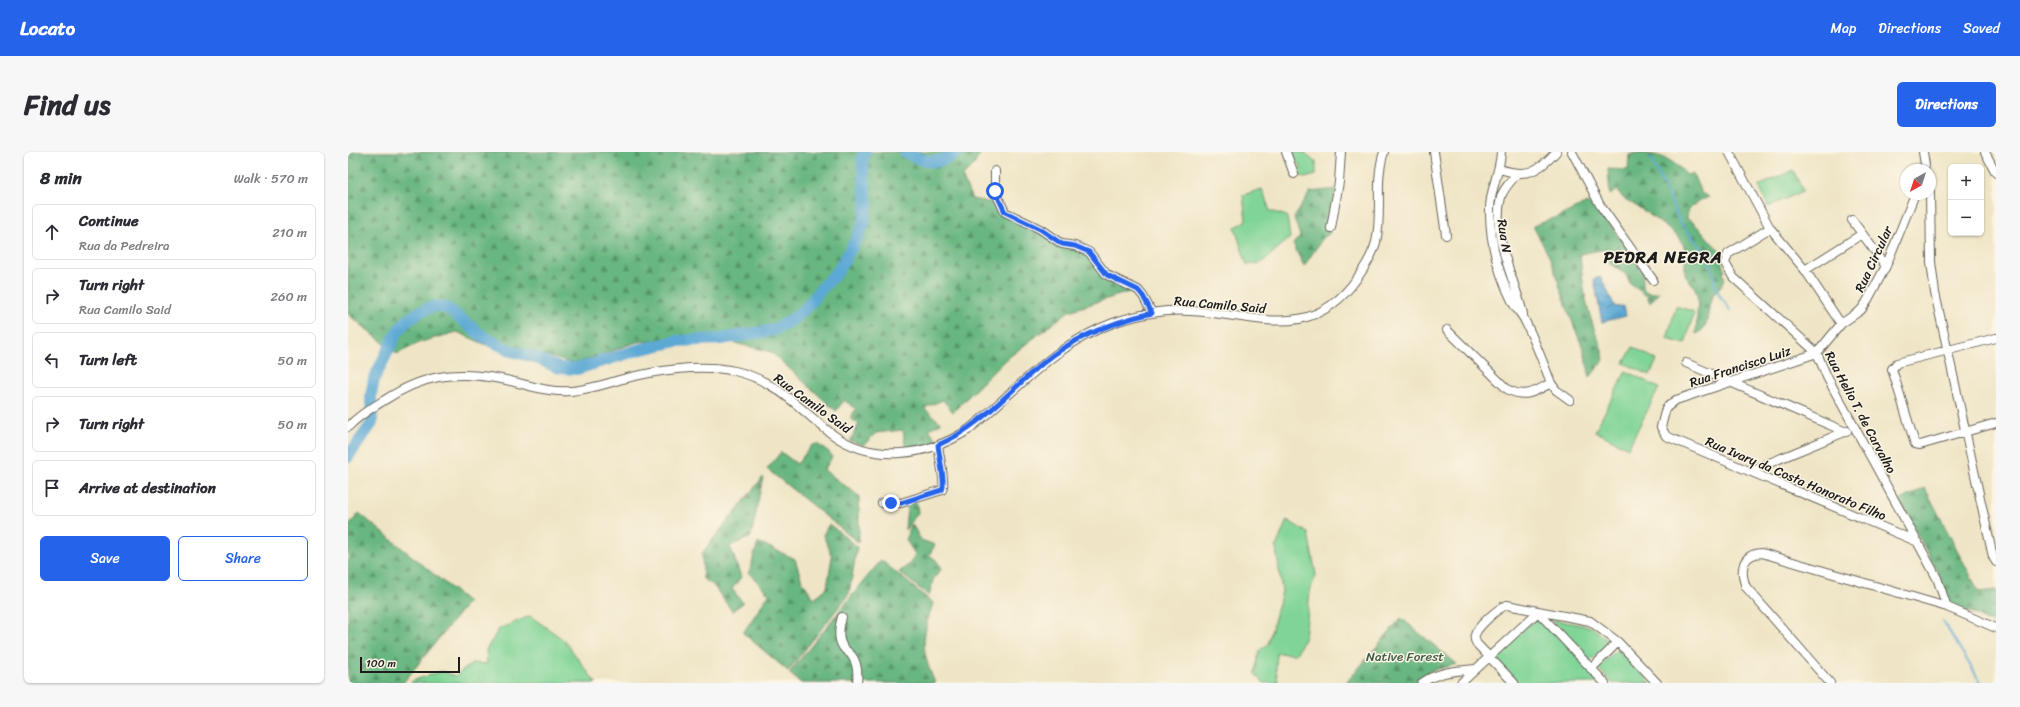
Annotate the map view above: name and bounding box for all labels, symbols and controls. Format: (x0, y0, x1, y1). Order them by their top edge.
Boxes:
text: Locato (20, 12, 75, 45)
text: Map (1830, 16, 1856, 41)
text: Directions (1878, 16, 1941, 41)
text: Saved (1963, 16, 2000, 41)
text: Find us (24, 80, 111, 129)
button: Directions (1897, 82, 1996, 127)
text: 8 min (40, 163, 82, 193)
north arrow (1900, 164, 1936, 200)
map controls (1948, 164, 1984, 236)
button: + (1948, 164, 1984, 200)
text: Walk · 570 m (234, 167, 308, 190)
route start (986, 182, 1004, 200)
button: − (1948, 200, 1984, 236)
text: Continue (79, 208, 139, 234)
street label: Rua N (1490, 218, 1519, 255)
icon: ahead (41, 221, 63, 243)
text: 210 m (272, 221, 307, 244)
street label: Rua Circular (1848, 222, 1899, 296)
text: Rua da Pedreira (79, 234, 169, 257)
district label: PEDRA NEGRA (1603, 242, 1723, 272)
text: Turn right (79, 272, 144, 298)
icon: right (41, 285, 63, 307)
text: 260 m (271, 285, 307, 308)
street label: Rua Camilo Said (1173, 289, 1268, 320)
text: Rua Camilo Said (79, 298, 171, 321)
street label: Rua Francisco Luiz (1686, 339, 1795, 394)
text: Turn left (79, 347, 137, 373)
street label: Rua Helio T. de Carvalho (1818, 347, 1903, 478)
icon: left (41, 349, 63, 371)
text: 50 m (277, 349, 307, 372)
street label: Rua Camilo Said (769, 367, 858, 440)
text: Turn right (79, 411, 144, 437)
icon: right (41, 413, 63, 435)
text: 50 m (277, 413, 307, 436)
street label: Rua Ivary da Costa Honorato Filho (1702, 430, 1890, 527)
text: Arrive at destination (79, 475, 216, 501)
icon: arrive (41, 477, 63, 499)
route end (882, 494, 900, 512)
button: Save (40, 536, 170, 581)
button: Share (178, 536, 308, 581)
park label: Native Forest (1366, 645, 1444, 668)
text: 100 m (366, 654, 396, 673)
scale bar (360, 655, 460, 674)

